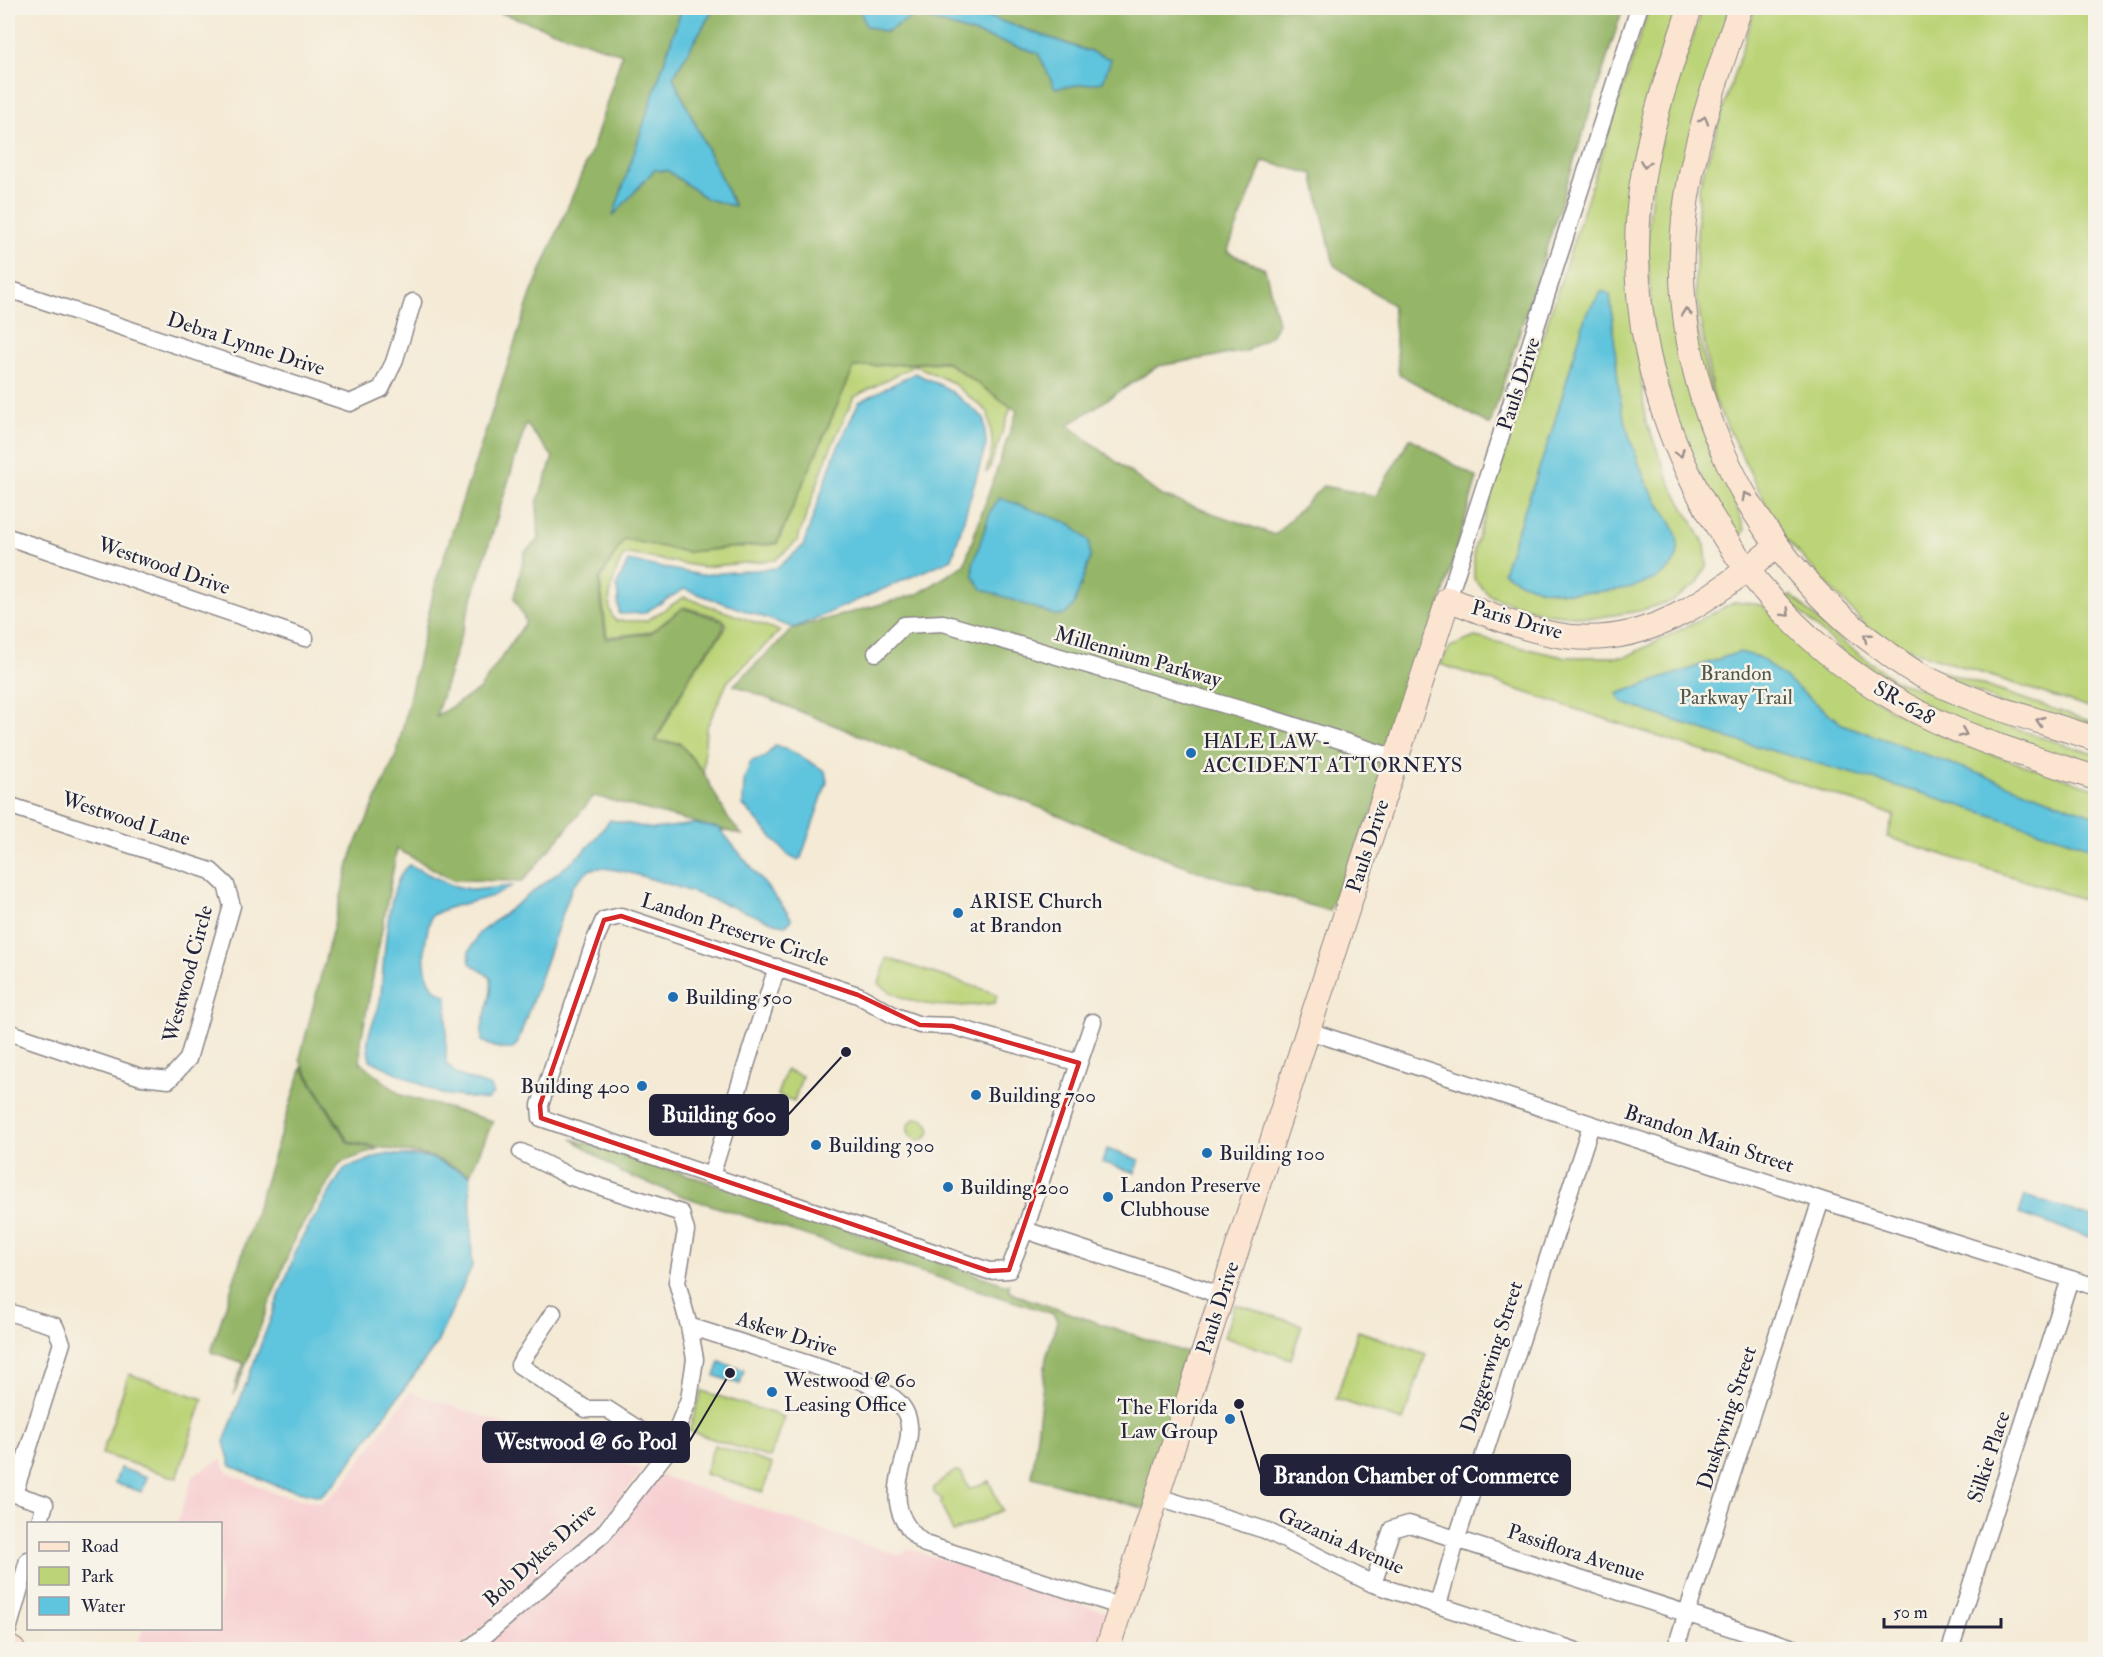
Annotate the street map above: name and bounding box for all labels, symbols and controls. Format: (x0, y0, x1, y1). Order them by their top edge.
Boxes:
one-way arrow (1697, 115, 1709, 126)
one-way arrow (1639, 160, 1651, 169)
street label: Debra Lynne Drive (164, 306, 329, 382)
one-way arrow (1680, 308, 1693, 317)
street label: Pauls Drive (1491, 334, 1547, 434)
one-way arrow (1672, 447, 1684, 458)
one-way arrow (1742, 492, 1753, 503)
street label: Westwood Drive (93, 530, 234, 601)
street label: Paris Drive (1468, 594, 1566, 646)
one-way arrow (1779, 607, 1790, 617)
street label: Millennium Parkway (1051, 620, 1225, 694)
one-way arrow (1862, 634, 1873, 645)
park label: Brandon Parkway Trail (1679, 660, 1793, 711)
street label: SR-628 (1868, 675, 1940, 731)
one-way arrow (2035, 715, 2046, 728)
one-way arrow (1957, 726, 1968, 738)
place label: HALE LAW - ACCIDENT ATTORNEYS (1202, 728, 1462, 779)
marker: HALE LAW - ACCIDENT ATTORNEYS (1184, 746, 1198, 760)
street label: Westwood Lane (57, 785, 194, 853)
street label: Pauls Drive (1340, 796, 1396, 896)
street label: Landon Preserve Circle (638, 887, 833, 973)
place label: ARISE Church at Brandon (969, 888, 1102, 939)
street label: Westwood Circle (156, 902, 219, 1047)
marker: ARISE Church at Brandon (951, 906, 965, 920)
place label: Building 500 (685, 984, 793, 1011)
marker: Building 500 (666, 990, 680, 1004)
place label: Building 400 (520, 1073, 630, 1100)
marker: Building 400 (635, 1079, 649, 1093)
place label: Building 700 (988, 1082, 1096, 1109)
marker: Building 700 (969, 1088, 983, 1102)
callout: Building 600 (650, 1095, 788, 1135)
street label: Brandon Main Street (1621, 1099, 1797, 1179)
text: Building 600 (662, 1101, 776, 1130)
place label: Building 300 (828, 1132, 935, 1159)
marker: Building 300 (809, 1138, 823, 1152)
place label: Building 100 (1219, 1140, 1325, 1167)
marker: Building 100 (1200, 1146, 1214, 1160)
place label: Landon Preserve Clubhouse (1120, 1172, 1261, 1223)
place label: Building 200 (960, 1174, 1069, 1201)
marker: Building 200 (941, 1180, 955, 1194)
marker: Landon Preserve Clubhouse (1101, 1190, 1115, 1204)
street label: Pauls Drive (1190, 1258, 1246, 1358)
street label: Daggerwing Street (1455, 1278, 1529, 1436)
street label: Askew Drive (732, 1305, 841, 1363)
street label: Duskywing Street (1691, 1343, 1763, 1493)
place label: Westwood @ 60 Leasing Office (783, 1367, 916, 1418)
marker: Westwood @ 60 Leasing Office (765, 1385, 779, 1399)
place label: The Florida Law Group (1117, 1394, 1218, 1445)
street label: Silkie Place (1962, 1408, 2017, 1506)
marker: The Florida Law Group (1223, 1412, 1237, 1426)
callout: Westwood @ 60 Pool (483, 1422, 689, 1462)
text: Westwood @ 60 Pool (494, 1428, 677, 1456)
callout: Brandon Chamber of Commerce (1261, 1455, 1570, 1495)
text: Brandon Chamber of Commerce (1273, 1462, 1559, 1490)
street label: Bob Dykes Drive (478, 1497, 602, 1613)
street label: Gazania Avenue (1274, 1501, 1409, 1581)
street label: Passiflora Avenue (1504, 1518, 1648, 1588)
legend (27, 1522, 222, 1630)
text: Road (81, 1535, 119, 1558)
text: Park (81, 1565, 114, 1588)
scale bar (1884, 1591, 2001, 1629)
text: Water (80, 1595, 125, 1618)
text: 50 m (1893, 1601, 1928, 1624)

